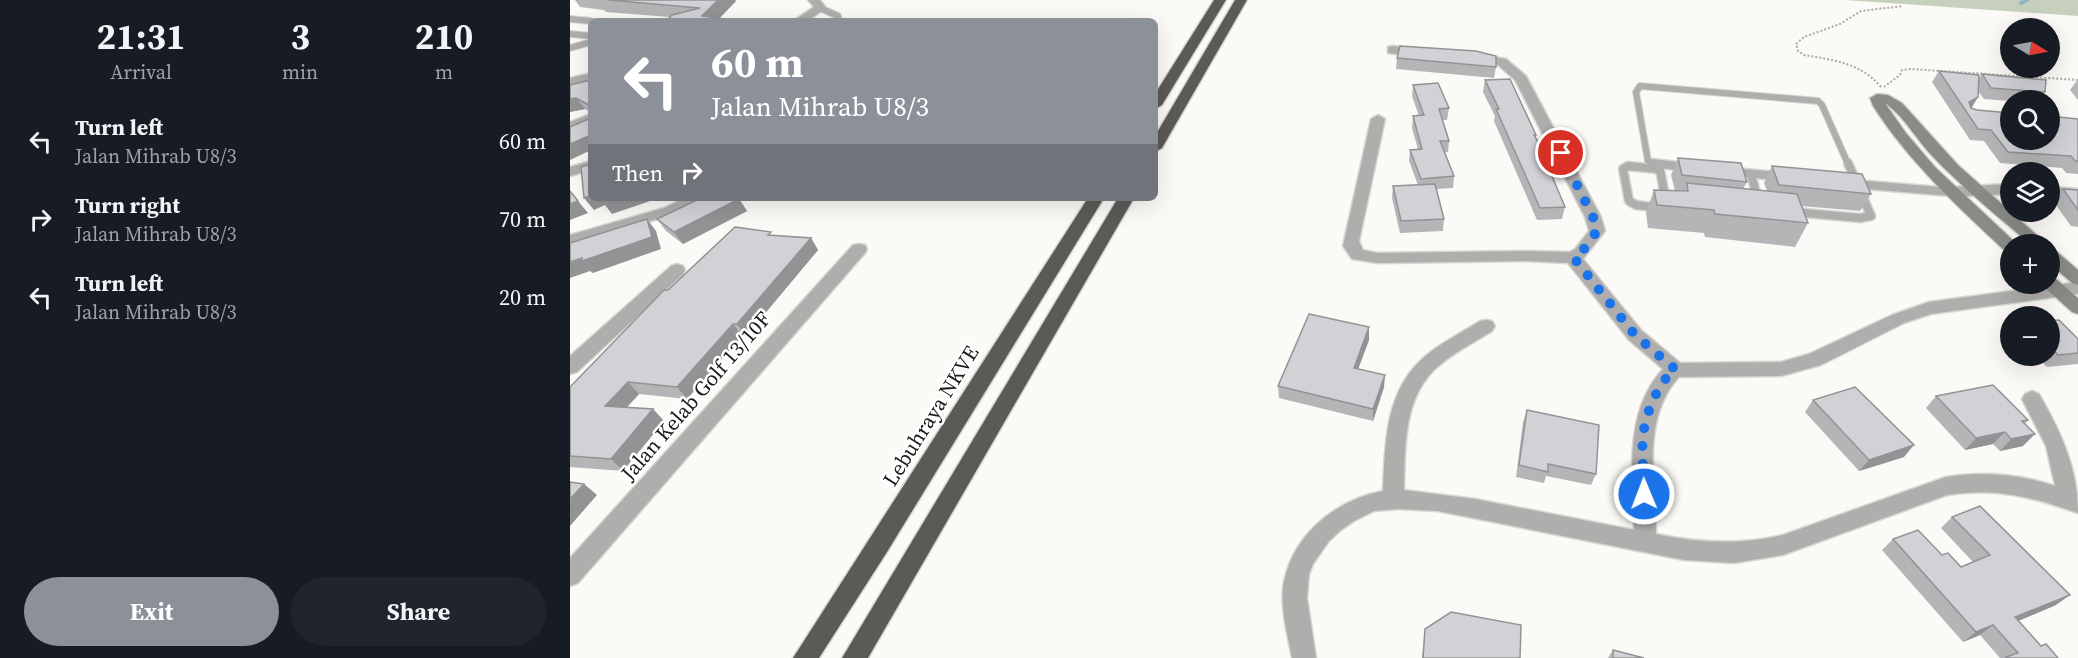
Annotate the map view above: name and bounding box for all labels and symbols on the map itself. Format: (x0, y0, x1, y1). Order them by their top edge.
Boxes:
north arrow (2000, 18, 2060, 78)
pin (1535, 127, 1586, 178)
street label: Jalan Kelab Golf 13/10F (613, 305, 777, 487)
street label: Lebuhraya NKVE (876, 340, 985, 492)
position arrow (1612, 462, 1676, 526)

